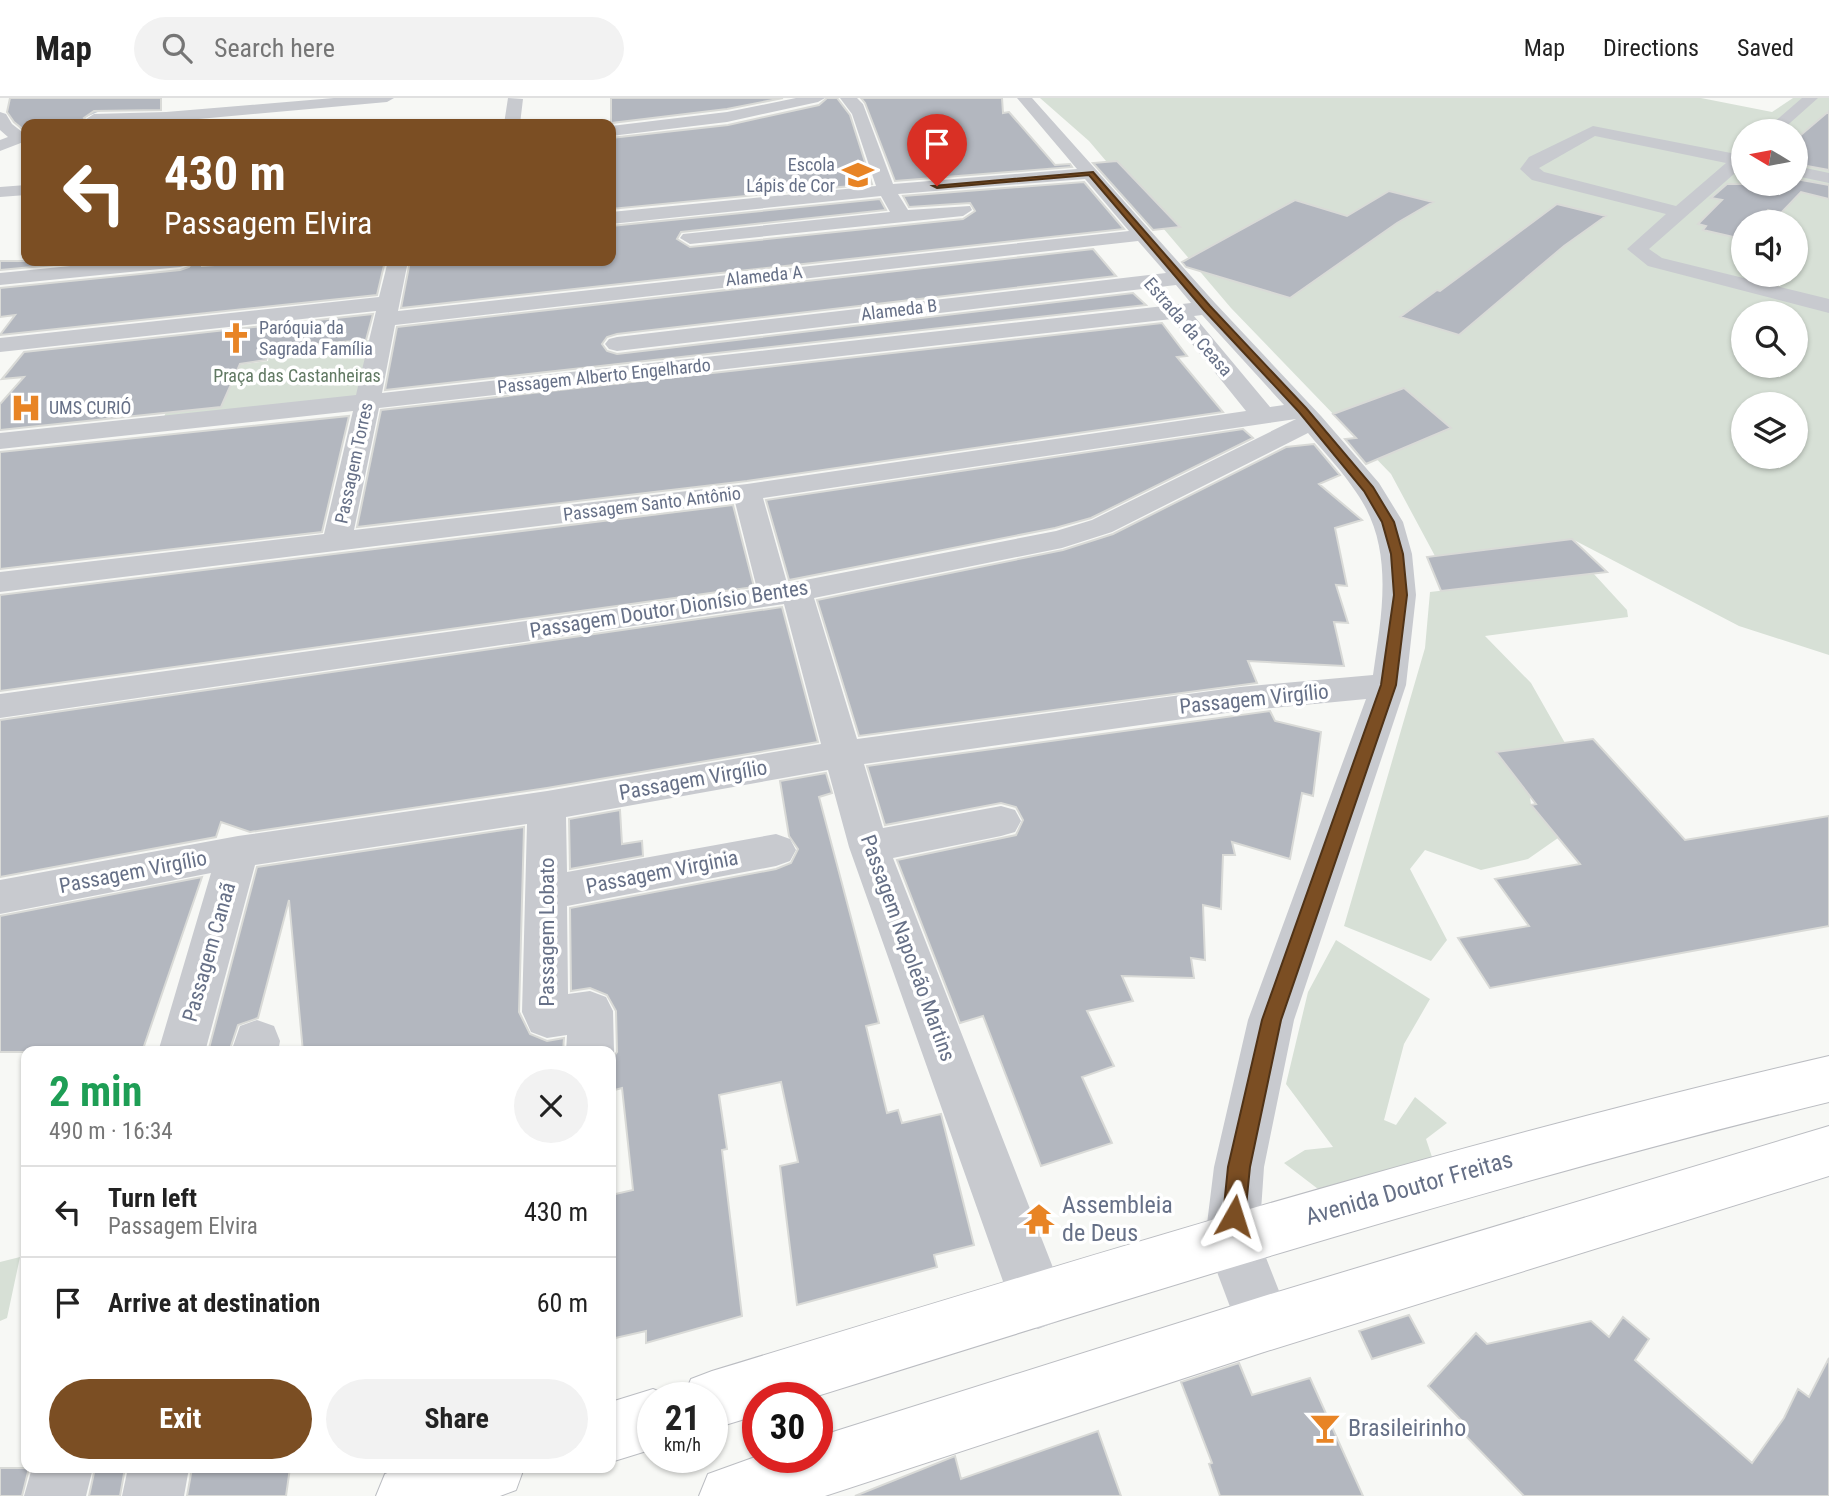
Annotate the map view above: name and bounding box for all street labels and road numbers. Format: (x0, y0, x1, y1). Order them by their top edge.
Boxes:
street label: Alameda A (724, 261, 804, 290)
street label: Estrada da Ceasa (1140, 273, 1237, 380)
street label: Alameda B (860, 294, 938, 325)
street label: Passagem Alberto Engelhardo (496, 354, 712, 397)
street label: Passagem Torres (330, 400, 377, 525)
street label: Passagem Santo Antônio (562, 482, 742, 525)
street label: Passagem Doutor Dionísio Bentes (528, 575, 810, 643)
street label: Passagem Virgílio (1178, 679, 1330, 719)
street label: Passagem Virgílio (617, 755, 769, 805)
street label: Passagem Napoleão Martins (856, 831, 960, 1065)
street label: Passagem Virginia (584, 845, 740, 899)
street label: Passagem Virgílio (57, 846, 209, 898)
street label: Passagem Lobato (535, 857, 559, 1007)
street label: Passagem Canaã (178, 880, 240, 1024)
street label: Avenida Doutor Freitas (1302, 1145, 1516, 1231)

